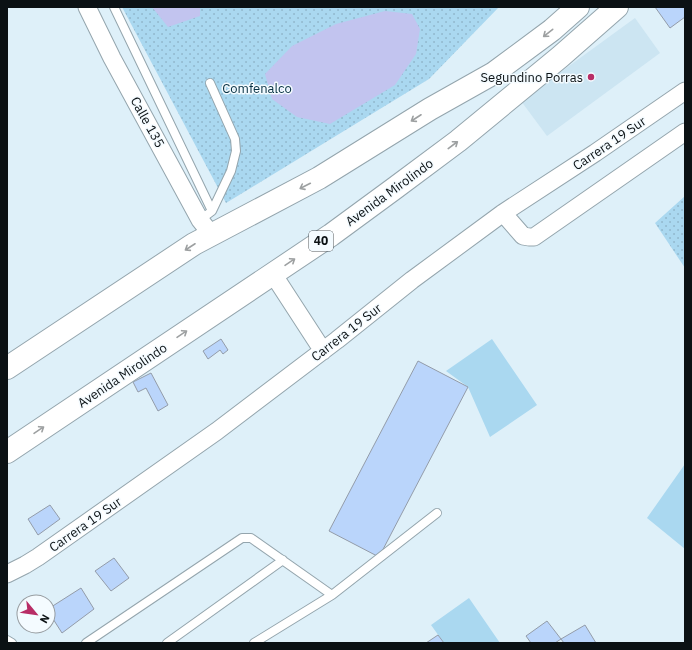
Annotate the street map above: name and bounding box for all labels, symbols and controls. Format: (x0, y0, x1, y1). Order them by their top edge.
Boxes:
one-way arrow (543, 28, 554, 37)
place label: Segundino Porras (481, 69, 583, 86)
marker: Segundino Porras (586, 72, 596, 82)
park label: Comfenalco (222, 80, 292, 97)
street label: Calle 135 (127, 94, 168, 151)
street label: Carrera 19 Sur (569, 113, 649, 174)
one-way arrow (411, 114, 422, 122)
one-way arrow (447, 141, 458, 149)
street label: Avenida Mirolindo (342, 155, 437, 230)
one-way arrow (299, 182, 311, 190)
road number: 40 (309, 231, 333, 251)
one-way arrow (185, 243, 196, 251)
one-way arrow (284, 258, 295, 266)
street label: Carrera 19 Sur (308, 299, 385, 365)
one-way arrow (176, 330, 187, 338)
street label: Avenida Mirolindo (74, 339, 170, 412)
one-way arrow (34, 426, 45, 434)
street label: Carrera 19 Sur (46, 493, 125, 556)
north arrow (16, 594, 56, 634)
text: N (37, 612, 53, 626)

